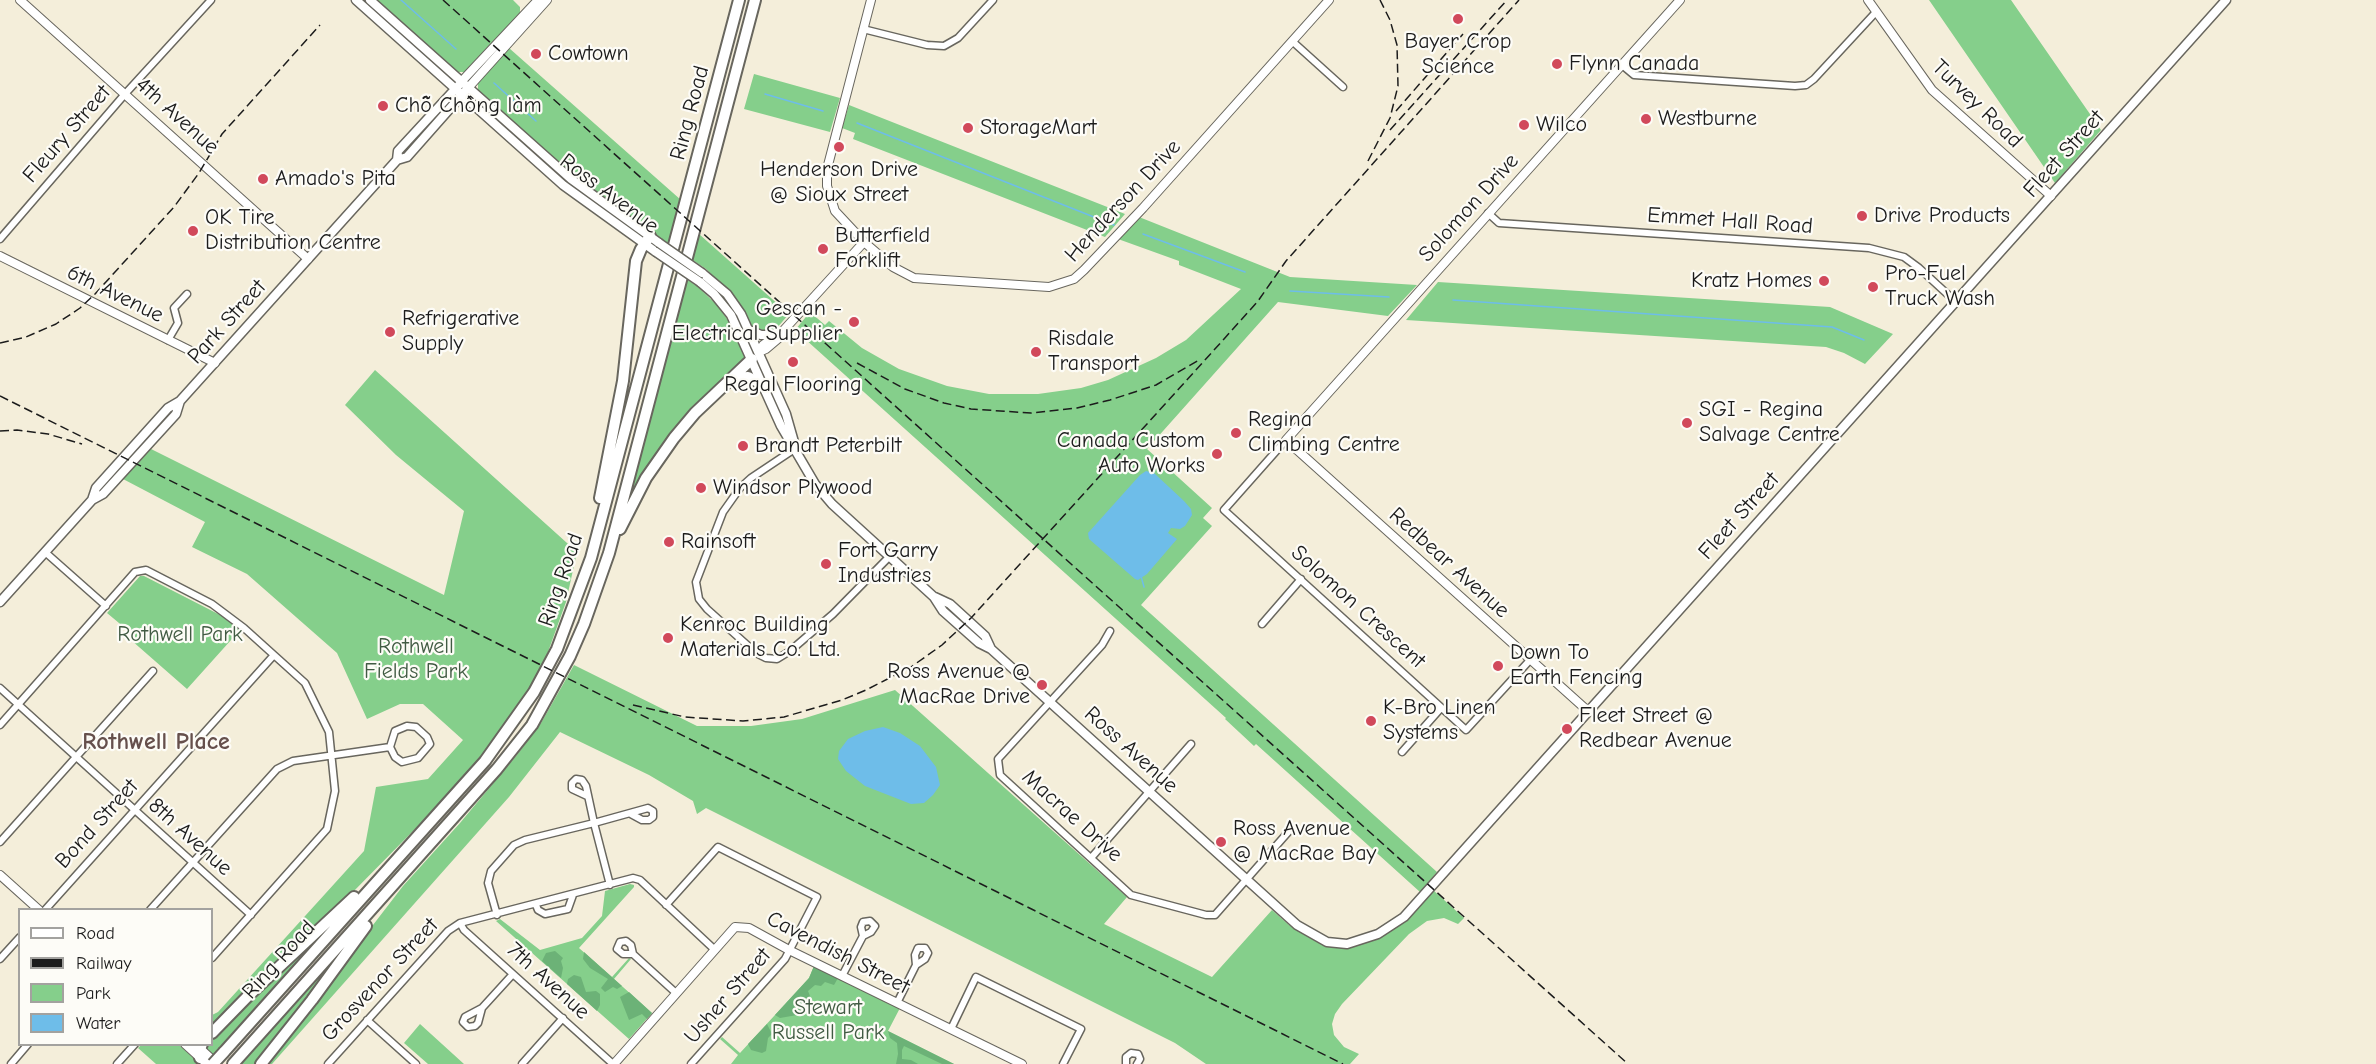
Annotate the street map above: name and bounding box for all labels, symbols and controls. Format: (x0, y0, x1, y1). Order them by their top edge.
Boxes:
marker: Bayer Crop Science (1451, 12, 1465, 26)
place label: Bayer Crop Science (1405, 29, 1511, 80)
place label: Cowtown (548, 41, 629, 67)
marker: Cowtown (529, 47, 543, 61)
place label: Flynn Canada (1569, 51, 1699, 77)
street label: Turvey Road (1926, 54, 2028, 154)
marker: Flynn Canada (1550, 57, 1564, 71)
street label: Ring Road (665, 63, 715, 163)
street label: 4th Avenue (130, 72, 224, 160)
street label: Fleury Street (17, 80, 117, 188)
place label: Chỗ Chồng làm (395, 93, 542, 119)
marker: Chỗ Chồng làm (376, 99, 390, 113)
street label: Fleet Street (2018, 105, 2110, 203)
place label: Westburne (1658, 106, 1757, 132)
place label: Wilco (1536, 112, 1587, 138)
marker: Westburne (1639, 112, 1653, 126)
place label: StorageMart (980, 115, 1097, 141)
marker: Wilco (1517, 118, 1531, 132)
marker: StorageMart (961, 121, 975, 135)
street label: Henderson Drive (1059, 134, 1187, 268)
marker: Henderson Drive @ Sioux Street (832, 140, 846, 154)
street label: Ross Avenue (554, 148, 664, 240)
street label: Solomon Drive (1413, 148, 1525, 268)
place label: Henderson Drive @ Sioux Street (760, 157, 918, 208)
place label: Amado's Pita (275, 166, 396, 192)
marker: Amado's Pita (256, 172, 270, 186)
street label: Emmet Hall Road (1646, 202, 1814, 240)
place label: Drive Products (1874, 203, 2010, 229)
place label: OK Tire Distribution Centre (205, 205, 381, 256)
marker: Drive Products (1855, 209, 1869, 223)
place label: Butterfield Forklift (835, 223, 930, 274)
marker: OK Tire Distribution Centre (186, 224, 200, 238)
marker: Butterfield Forklift (816, 242, 830, 256)
street label: 6th Avenue (62, 259, 168, 329)
place label: Pro-Fuel Truck Wash (1885, 261, 1995, 312)
place label: Kratz Homes (1691, 268, 1812, 294)
street label: Park Street (182, 274, 272, 370)
marker: Kratz Homes (1817, 274, 1831, 288)
marker: Pro-Fuel Truck Wash (1866, 280, 1880, 294)
place label: Gescan - Electrical Supplier (672, 296, 842, 348)
place label: Refrigerative Supply (402, 306, 519, 358)
marker: Gescan - Electrical Supplier (847, 315, 861, 329)
marker: Refrigerative Supply (383, 325, 397, 339)
place label: Risdale Transport (1048, 326, 1139, 378)
marker: Risdale Transport (1029, 345, 1043, 359)
marker: Regal Flooring (786, 355, 800, 369)
place label: Regal Flooring (724, 372, 862, 398)
place label: SGI - Regina Salvage Centre (1699, 397, 1840, 448)
place label: Regina Climbing Centre (1248, 407, 1400, 458)
marker: SGI - Regina Salvage Centre (1680, 416, 1694, 430)
marker: Regina Climbing Centre (1229, 426, 1243, 440)
place label: Canada Custom Auto Works (1057, 428, 1205, 480)
place label: Brandt Peterbilt (755, 433, 901, 459)
marker: Brandt Peterbilt (736, 439, 750, 453)
marker: Canada Custom Auto Works (1210, 447, 1224, 461)
street label: Fleet Street (1693, 467, 1785, 565)
place label: Windsor Plywood (713, 475, 872, 501)
marker: Windsor Plywood (694, 481, 708, 495)
street label: Redbear Avenue (1383, 502, 1515, 624)
place label: Rainsoft (681, 529, 755, 555)
street label: Ring Road (533, 530, 589, 630)
marker: Rainsoft (662, 535, 676, 549)
place label: Fort Garry Industries (838, 538, 938, 590)
street label: Solomon Crescent (1285, 540, 1431, 674)
marker: Fort Garry Industries (819, 557, 833, 571)
place label: Kenroc Building Materials Co. Ltd. (680, 612, 840, 664)
park label: Rothwell Park (117, 622, 243, 648)
marker: Kenroc Building Materials Co. Ltd. (661, 631, 675, 645)
park label: Rothwell Fields Park (364, 634, 468, 686)
place label: Down To Earth Fencing (1510, 640, 1643, 692)
place label: Ross Avenue @ MacRae Drive (887, 659, 1030, 710)
marker: Down To Earth Fencing (1491, 659, 1505, 673)
marker: Ross Avenue @ MacRae Drive (1035, 678, 1049, 692)
place label: K-Bro Linen Systems (1383, 695, 1496, 746)
street label: Ross Avenue (1079, 701, 1183, 799)
place label: Fleet Street @ Redbear Avenue (1579, 703, 1732, 754)
marker: K-Bro Linen Systems (1364, 714, 1378, 728)
marker: Fleet Street @ Redbear Avenue (1560, 722, 1574, 736)
district label: Rothwell Place (82, 728, 230, 756)
street label: Macrae Drive (1016, 764, 1128, 868)
street label: Bond Street (50, 774, 144, 874)
street label: 8th Avenue (143, 792, 237, 882)
place label: Ross Avenue @ MacRae Bay (1233, 816, 1376, 867)
marker: Ross Avenue @ MacRae Bay (1214, 835, 1228, 849)
street label: Cavendish Street (762, 906, 914, 1000)
legend (18, 908, 213, 1046)
street label: Grosvenor Street (316, 913, 444, 1047)
street label: Ring Road (237, 915, 321, 1005)
text: Road (76, 923, 115, 944)
street label: 7th Avenue (501, 937, 595, 1025)
street label: Usher Street (679, 943, 777, 1049)
text: Railway (76, 953, 132, 974)
text: Park (76, 983, 110, 1004)
park label: Stewart Russell Park (772, 995, 884, 1046)
text: Water (76, 1013, 120, 1034)

